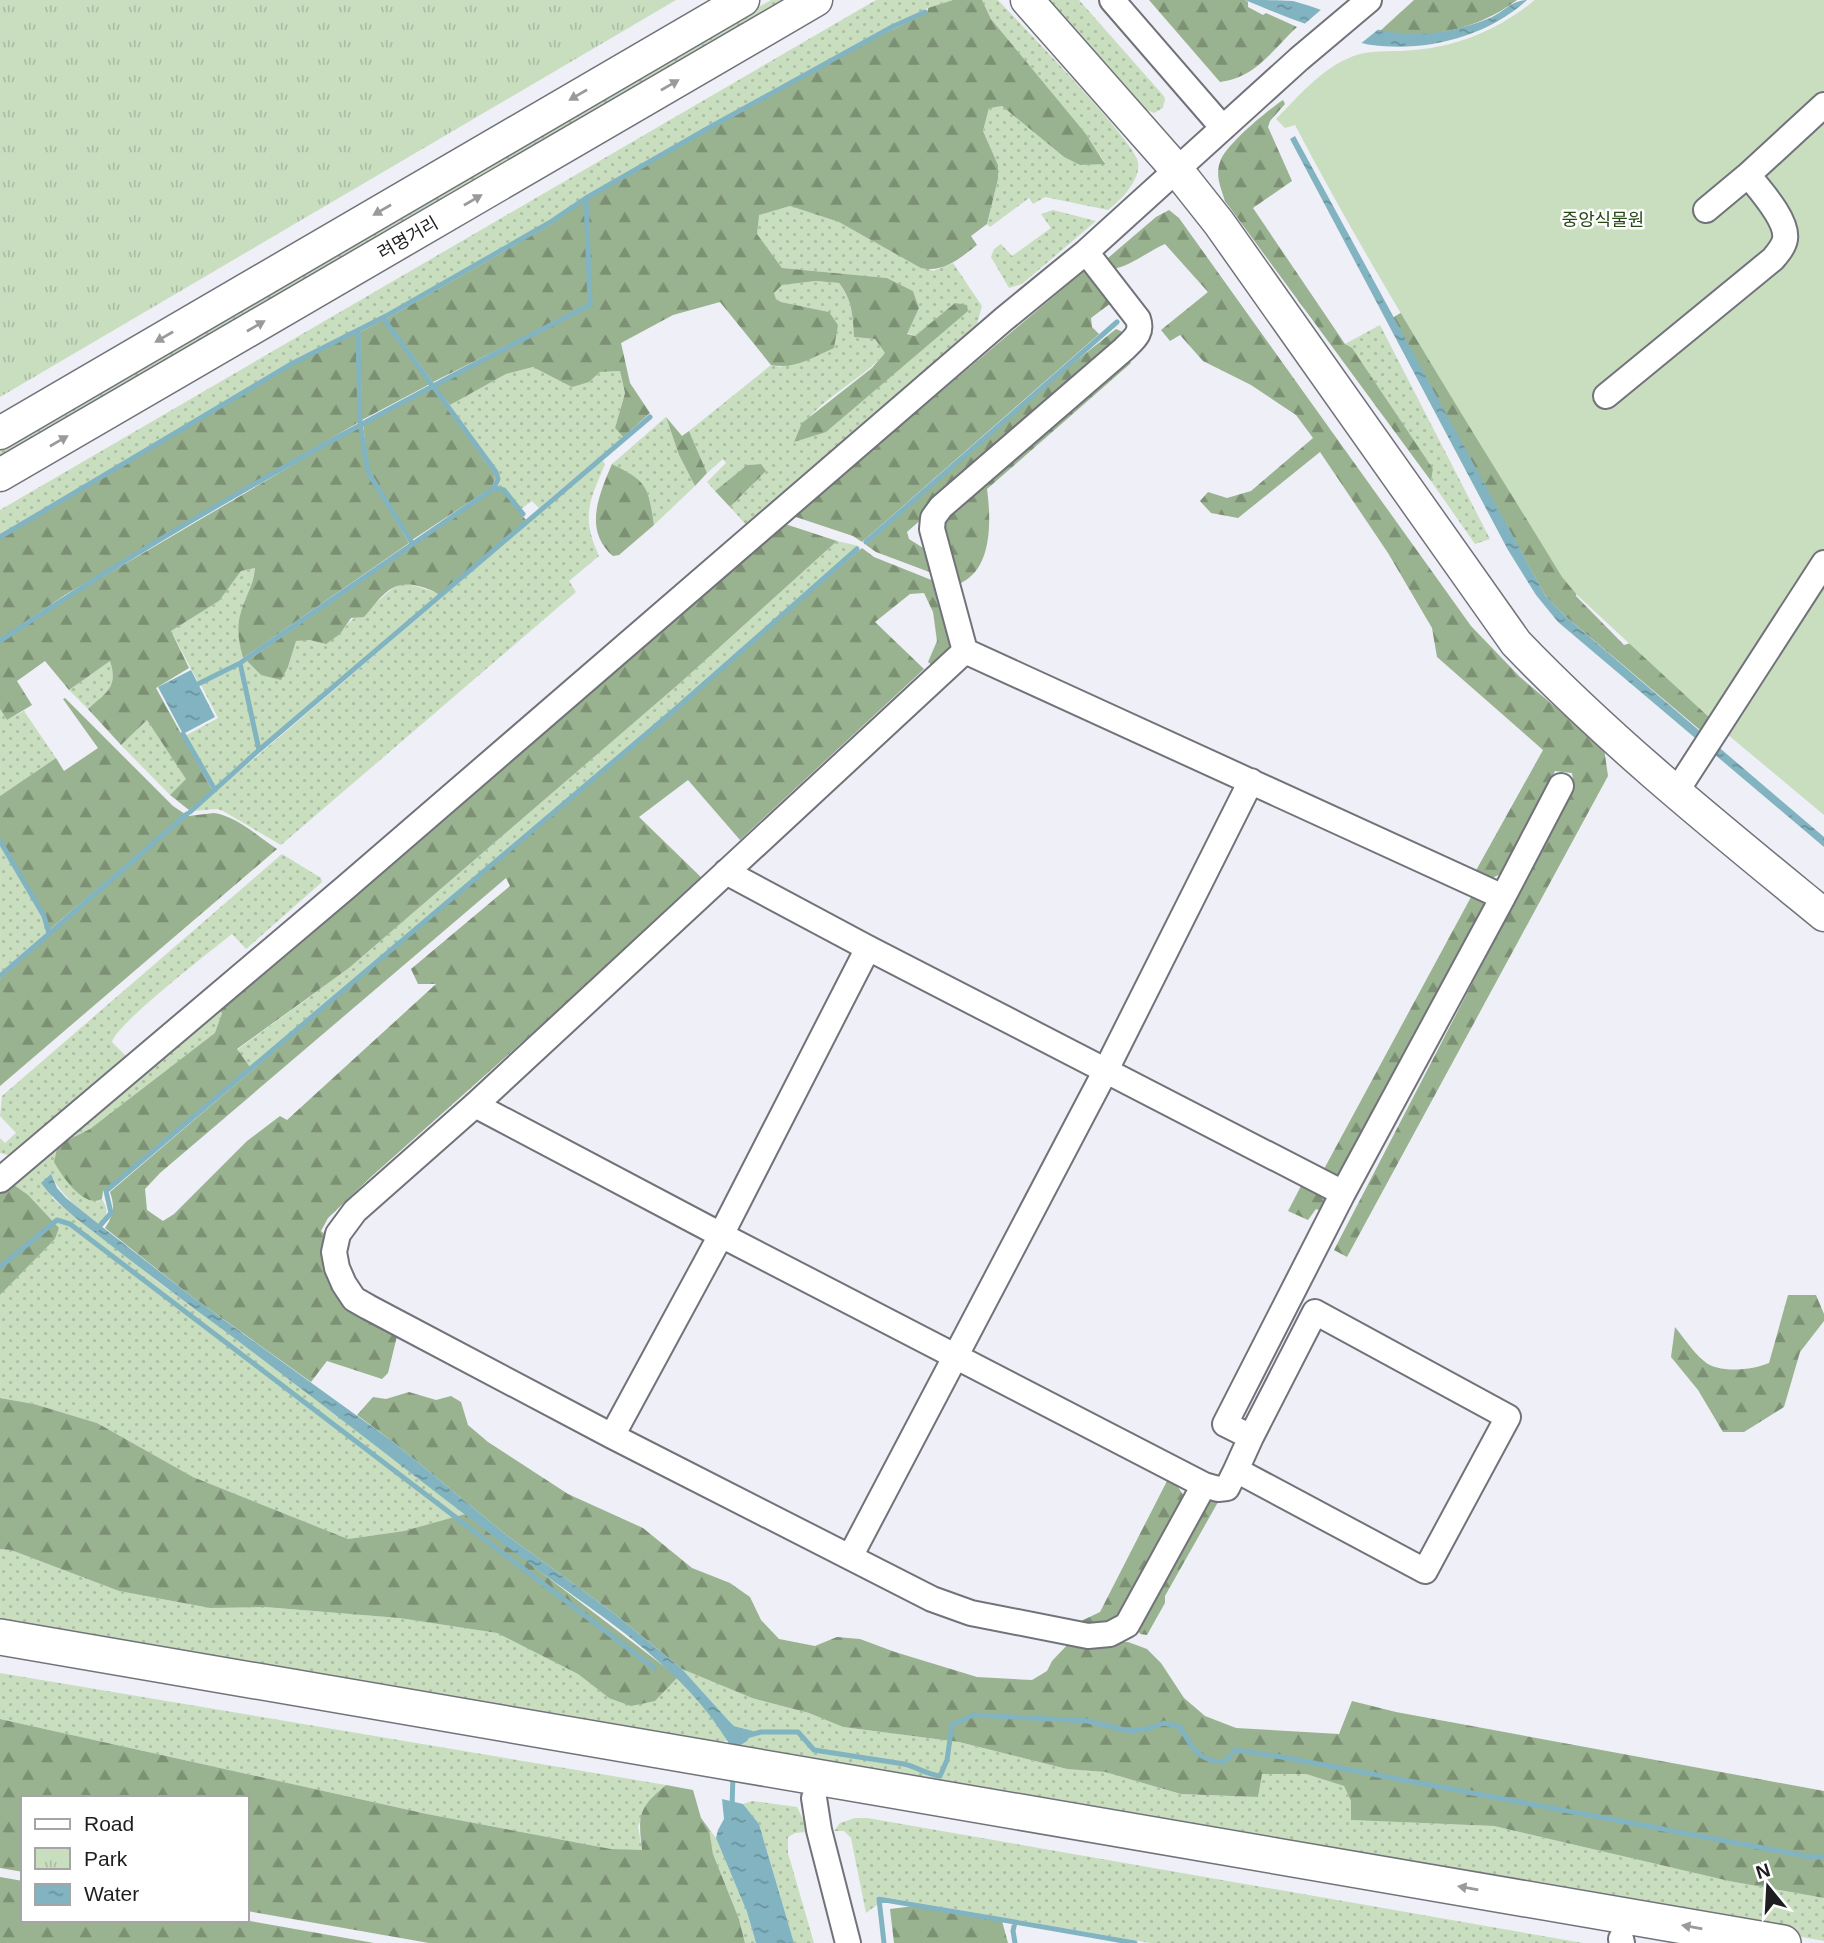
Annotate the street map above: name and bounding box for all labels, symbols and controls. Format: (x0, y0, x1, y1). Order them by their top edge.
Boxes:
one-way arrow (660, 79, 679, 91)
one-way arrow (569, 89, 588, 102)
one-way arrow (464, 193, 483, 206)
one-way arrow (372, 204, 391, 216)
park label: 중앙식물원 (1562, 210, 1644, 230)
street label: 려명거리 (374, 213, 442, 263)
one-way arrow (246, 320, 265, 333)
one-way arrow (154, 331, 174, 343)
one-way arrow (49, 435, 69, 447)
legend (21, 1796, 248, 1922)
text: Road (84, 1812, 134, 1835)
text: Park (84, 1847, 128, 1870)
north arrow (1733, 1852, 1803, 1922)
text: N (1753, 1859, 1773, 1883)
text: Water (84, 1882, 139, 1905)
one-way arrow (1457, 1882, 1479, 1893)
one-way arrow (1681, 1921, 1703, 1932)

